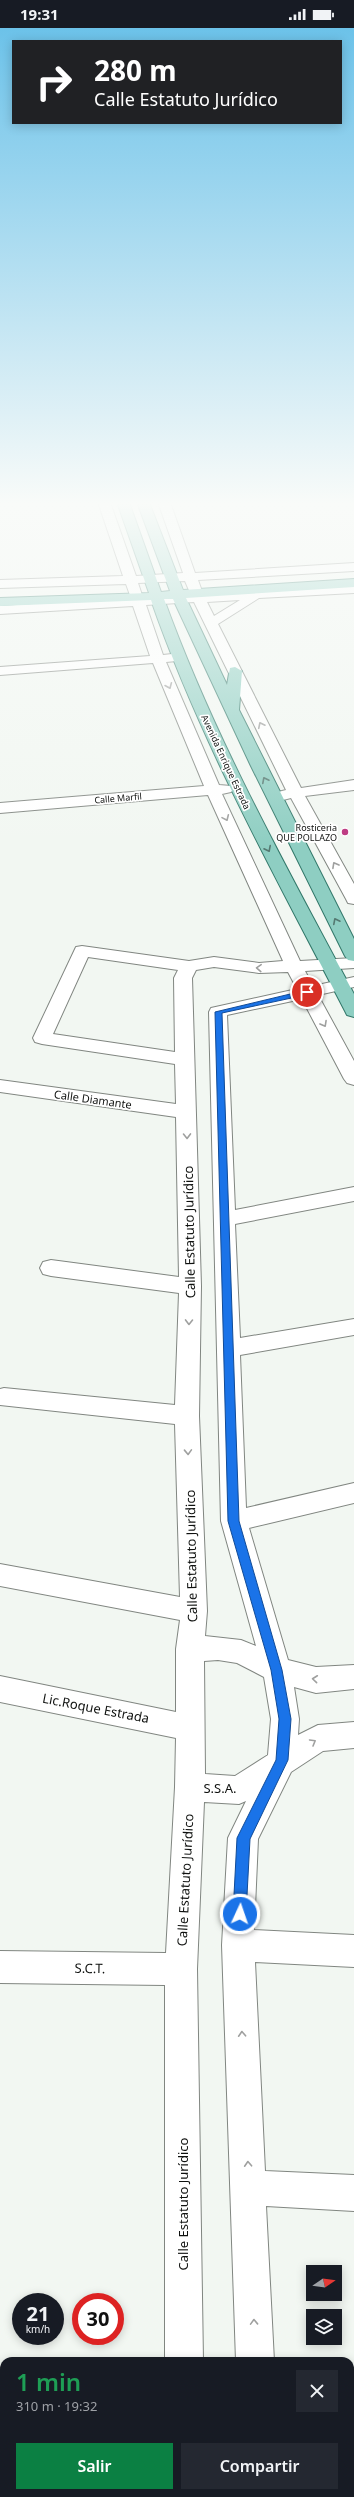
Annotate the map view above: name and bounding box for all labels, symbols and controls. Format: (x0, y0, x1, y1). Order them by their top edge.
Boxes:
text: 19:31 (20, 4, 59, 24)
text: 280 m (94, 51, 177, 89)
icon: right (28, 56, 80, 108)
text: Calle Estatuto Jurídico (94, 87, 278, 111)
one-way arrow (164, 681, 172, 689)
street label: Avenida Enrique Estrada (198, 713, 254, 811)
one-way arrow (258, 722, 266, 730)
one-way arrow (262, 777, 270, 784)
street label: Calle Marfil (94, 789, 142, 807)
one-way arrow (221, 814, 229, 821)
place label: Rosticeria QUE POLLAZO (276, 821, 337, 844)
marker: Rosticeria QUE POLLAZO (340, 827, 350, 837)
one-way arrow (264, 845, 271, 852)
one-way arrow (333, 862, 340, 869)
one-way arrow (334, 918, 341, 925)
one-way arrow (256, 963, 262, 972)
pin (290, 975, 324, 1009)
icon: arrive (296, 981, 318, 1003)
one-way arrow (319, 1020, 327, 1027)
street label: Calle Diamante (53, 1086, 133, 1112)
one-way arrow (183, 1133, 192, 1139)
street label: Calle Estatuto Jurídico (179, 1165, 199, 1299)
one-way arrow (185, 1319, 194, 1325)
one-way arrow (184, 1449, 193, 1455)
street label: Calle Estatuto Jurídico (181, 1489, 201, 1623)
one-way arrow (312, 1674, 318, 1683)
street label: Lic.Roque Estrada (41, 1689, 151, 1727)
one-way arrow (309, 1739, 316, 1746)
street label: S.S.A. (203, 1779, 237, 1797)
street label: Calle Estatuto Jurídico (173, 1813, 197, 1947)
position arrow (219, 1893, 261, 1935)
street label: S.C.T. (74, 1959, 106, 1977)
one-way arrow (238, 2031, 247, 2037)
street label: Calle Estatuto Jurídico (174, 2137, 192, 2270)
one-way arrow (244, 2161, 253, 2167)
north arrow (306, 2265, 342, 2301)
map controls (306, 2265, 342, 2345)
speed limit sign: 30 (72, 2293, 124, 2345)
text: 21 (27, 2300, 49, 2327)
button: layers (306, 2309, 342, 2345)
one-way arrow (250, 2319, 258, 2325)
text: km/h (26, 2322, 50, 2336)
text: 1 min (16, 2365, 81, 2398)
button: close (296, 2370, 338, 2412)
text: 310 m · 19:32 (16, 2397, 97, 2415)
button: Salir (16, 2443, 173, 2489)
button: Compartir (181, 2443, 338, 2489)

